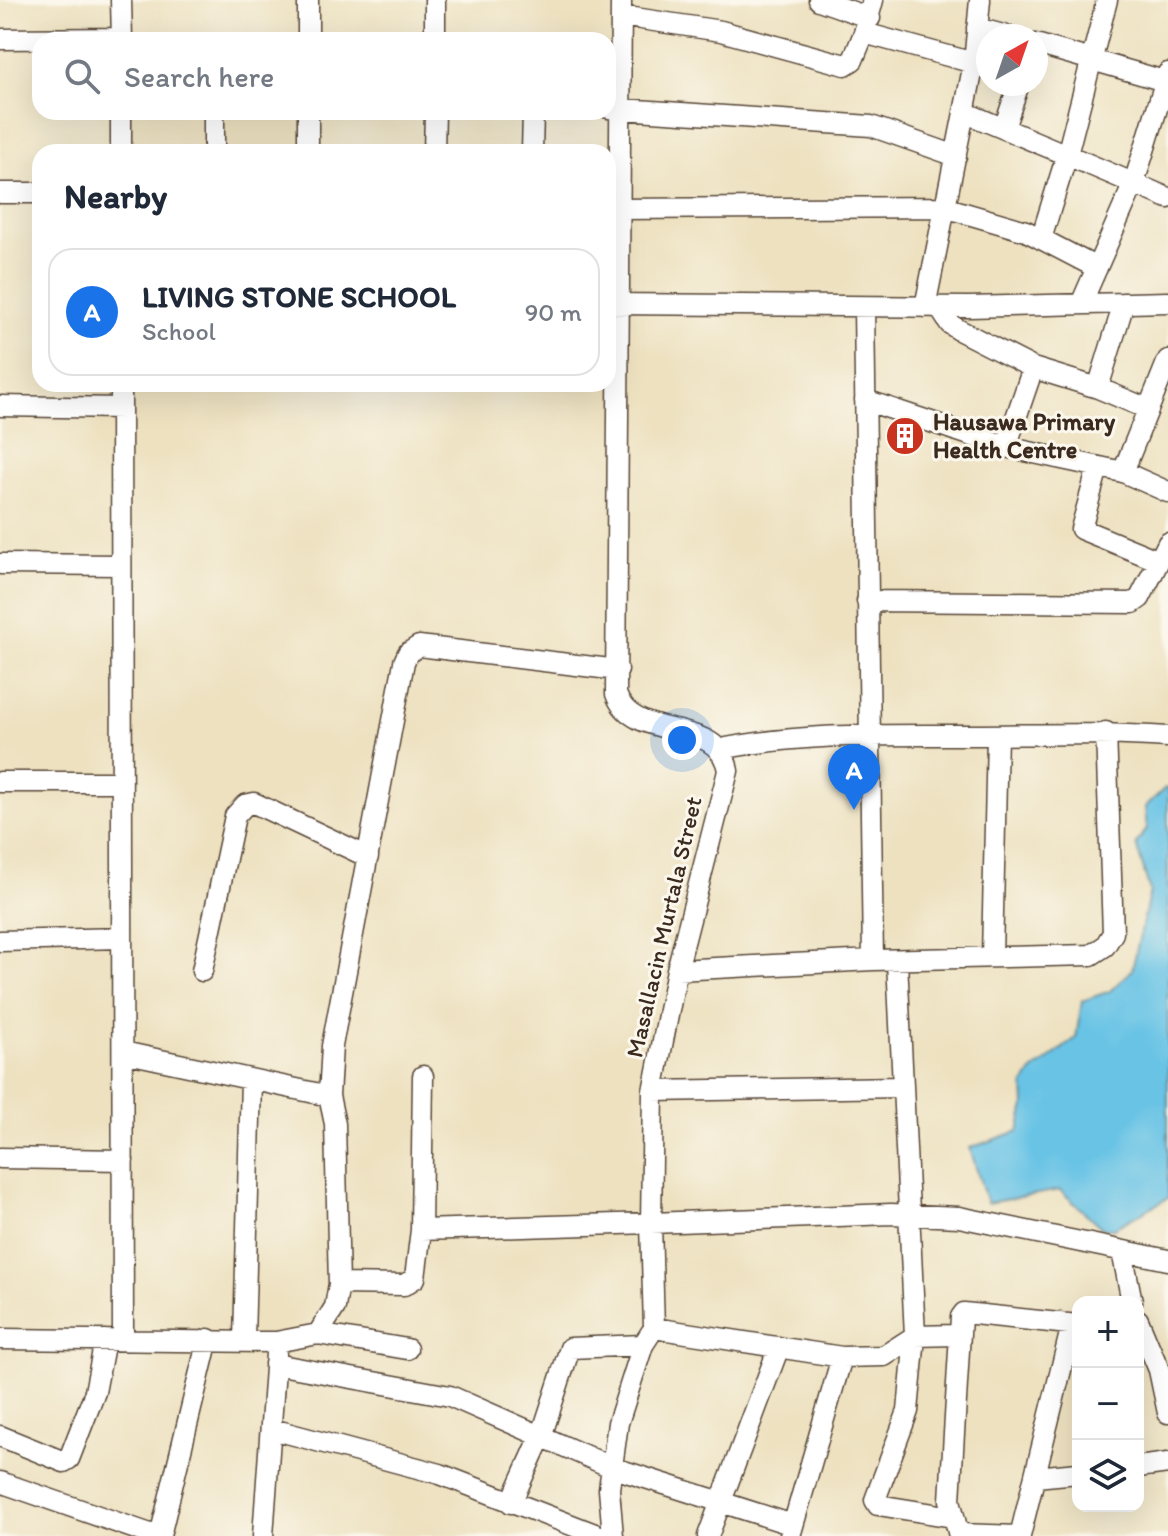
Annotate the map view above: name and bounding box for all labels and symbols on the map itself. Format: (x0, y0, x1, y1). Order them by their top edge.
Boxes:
north arrow (976, 24, 1048, 96)
place label: Hausawa Primary Health Centre (933, 407, 1116, 464)
building icon: Hausawa Primary Health Centre (884, 415, 926, 457)
your location (662, 720, 702, 760)
pin: A (828, 744, 880, 810)
street label: Masallacin Murtala Street (619, 793, 708, 1060)

